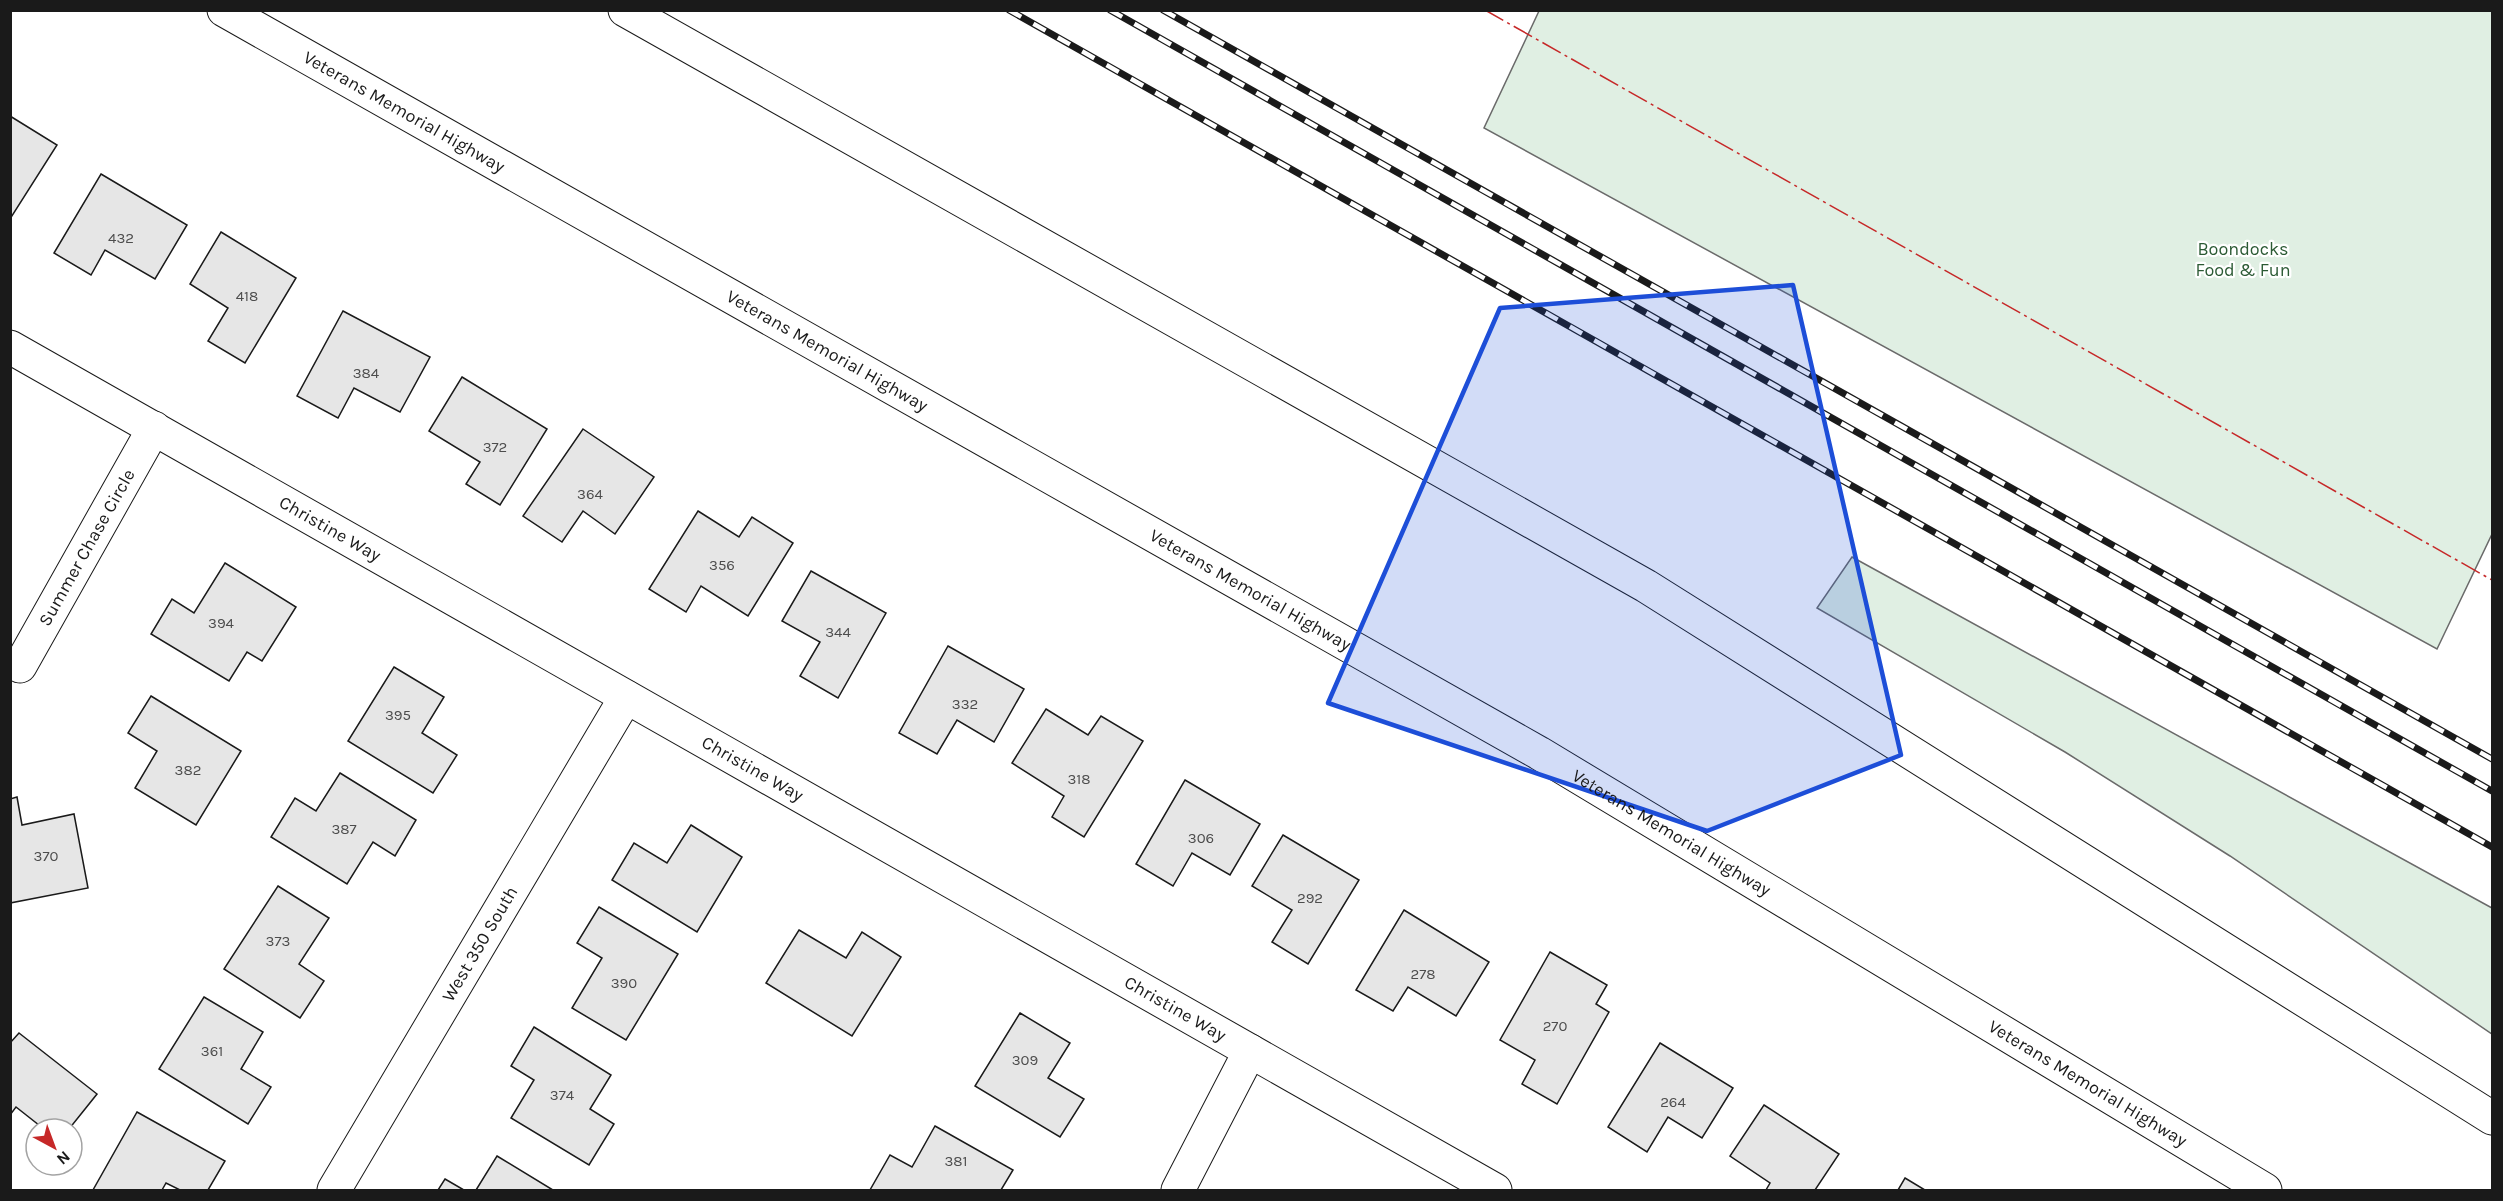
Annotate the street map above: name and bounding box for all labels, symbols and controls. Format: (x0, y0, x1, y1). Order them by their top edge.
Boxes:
street label: Veterans Memorial Highway (300, 46, 509, 178)
house number: 432 (108, 229, 134, 247)
park label: Boondocks Food & Fun (2195, 238, 2291, 281)
street label: Veterans Memorial Highway (723, 285, 933, 417)
house number: 418 (236, 287, 258, 305)
house number: 384 (353, 364, 380, 382)
house number: 372 (483, 438, 507, 456)
street label: Summer Chase Circle (34, 465, 140, 630)
house number: 364 (577, 485, 604, 503)
street label: Christine Way (275, 491, 385, 567)
street label: Veterans Memorial Highway (1146, 524, 1356, 656)
house number: 356 (709, 556, 735, 574)
house number: 394 (208, 614, 235, 632)
house number: 344 (825, 623, 851, 641)
house number: 332 (952, 695, 978, 713)
house number: 395 (385, 706, 411, 724)
street label: Christine Way (698, 731, 808, 807)
house number: 382 (175, 761, 201, 779)
street label: Veterans Memorial Highway (1568, 765, 1775, 901)
house number: 318 (1067, 770, 1091, 788)
house number: 387 (331, 820, 357, 838)
house number: 306 (1188, 829, 1214, 847)
house number: 370 (34, 847, 58, 865)
street label: West 350 South (437, 882, 522, 1006)
house number: 292 (1297, 889, 1323, 907)
house number: 373 (266, 932, 290, 950)
house number: 278 (1411, 965, 1435, 983)
street label: Christine Way (1120, 971, 1231, 1046)
house number: 390 (611, 974, 637, 992)
street label: Veterans Memorial Highway (1984, 1015, 2192, 1152)
house number: 270 (1543, 1017, 1567, 1035)
house number: 361 (201, 1042, 223, 1060)
house number: 309 (1012, 1051, 1038, 1069)
house number: 374 (550, 1086, 575, 1104)
house number: 264 (1660, 1093, 1686, 1111)
north arrow (24, 1117, 84, 1177)
text: N (53, 1147, 74, 1169)
house number: 381 (944, 1152, 968, 1170)

